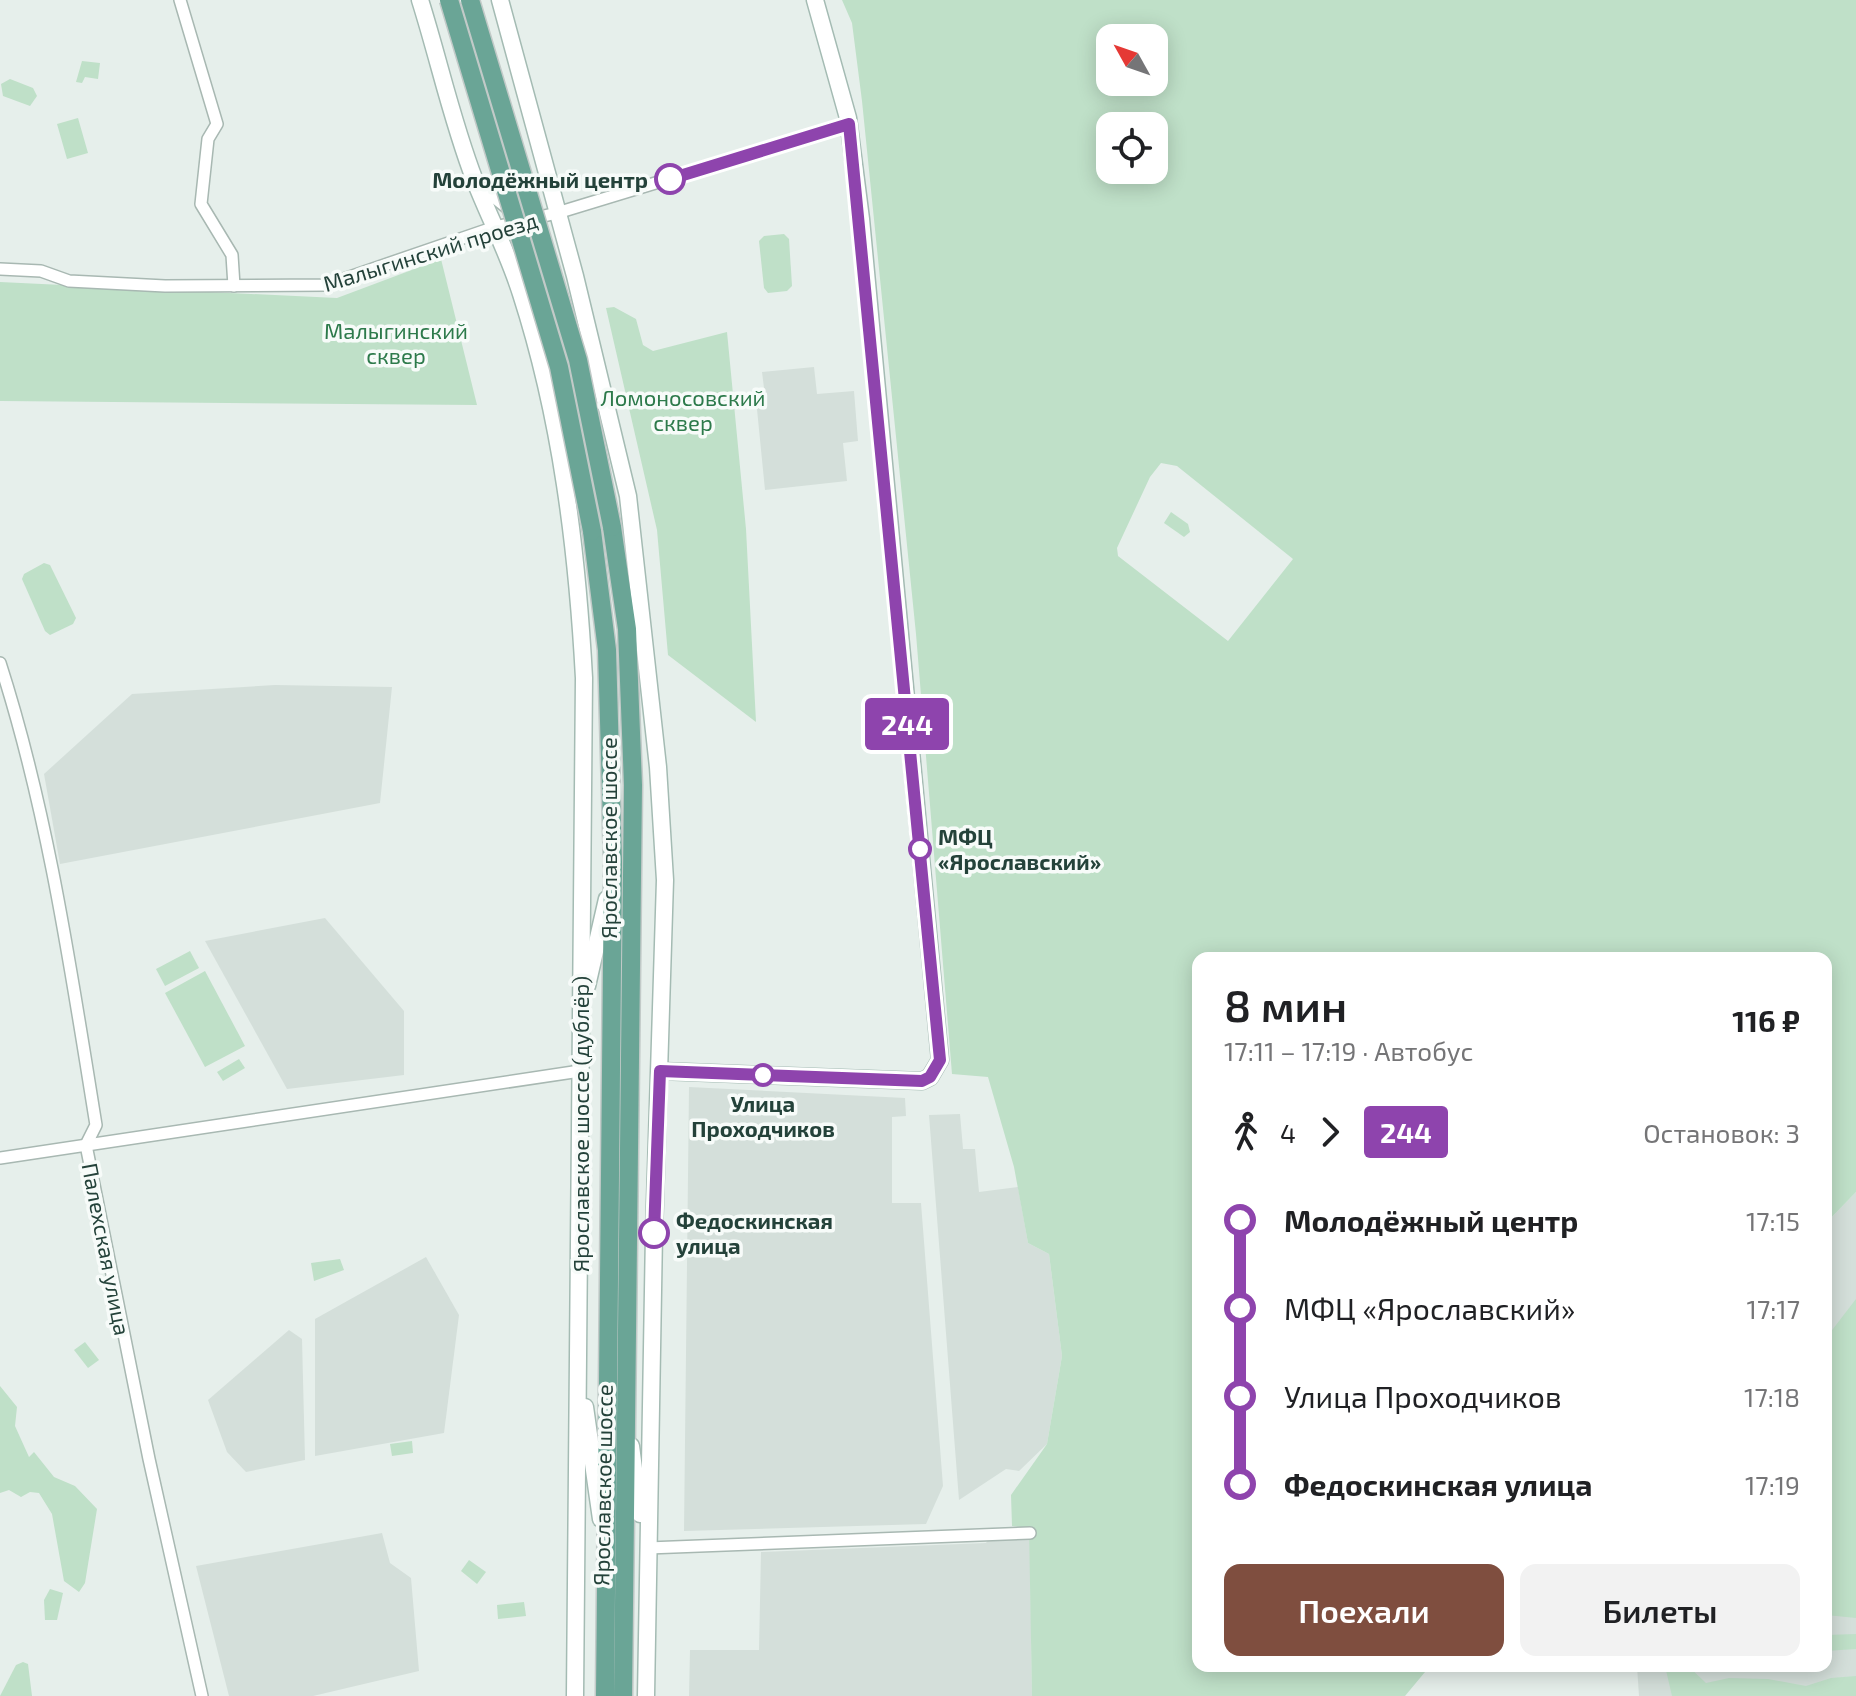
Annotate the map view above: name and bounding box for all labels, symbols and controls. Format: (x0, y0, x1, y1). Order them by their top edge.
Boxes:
north arrow (1096, 24, 1168, 96)
map controls (1096, 24, 1168, 184)
button: locate (1096, 112, 1168, 184)
marker: Молодёжный центр (655, 164, 685, 194)
place label: Молодёжный центр (432, 166, 648, 192)
street label: Малыгинский проезд (320, 206, 540, 296)
park label: Малыгинский сквер (324, 317, 468, 368)
park label: Ломоносовский сквер (600, 384, 766, 435)
line badge: 244 (861, 698, 953, 750)
text: 244 (881, 707, 933, 741)
street label: Ярославское шоссе (595, 737, 621, 939)
place label: МФЦ «Ярославский» (938, 823, 1101, 874)
marker: МФЦ «Ярославский» (909, 838, 931, 860)
street label: Ярославское шоссе (дублёр) (567, 976, 594, 1272)
text: 8 мин (1224, 978, 1347, 1031)
text: 116 ₽ (1732, 1002, 1800, 1038)
text: 17:11 – 17:19 · Автобус (1224, 1035, 1473, 1066)
marker: Улица Проходчиков (752, 1064, 774, 1086)
place label: Улица Проходчиков (691, 1090, 835, 1141)
icon: walk (1224, 1110, 1268, 1154)
icon: forward (1308, 1110, 1352, 1154)
text: 244 (1380, 1115, 1432, 1149)
text: 4 (1280, 1117, 1296, 1148)
text: Остановок: 3 (1643, 1117, 1800, 1148)
street label: Палехская улица (77, 1160, 136, 1338)
text: Молодёжный центр (1284, 1202, 1578, 1238)
text: 17:15 (1746, 1205, 1800, 1236)
place label: Федоскинская улица (676, 1207, 833, 1258)
marker: Федоскинская улица (639, 1218, 669, 1248)
text: МФЦ «Ярославский» (1284, 1290, 1575, 1326)
text: 17:17 (1747, 1293, 1800, 1324)
text: Улица Проходчиков (1284, 1378, 1562, 1414)
text: 17:18 (1744, 1381, 1800, 1412)
street label: Ярославское шоссе (587, 1384, 617, 1586)
text: Федоскинская улица (1284, 1466, 1592, 1502)
text: 17:19 (1745, 1469, 1800, 1500)
button: Поехали (1224, 1564, 1504, 1656)
button: Билеты (1520, 1564, 1800, 1656)

